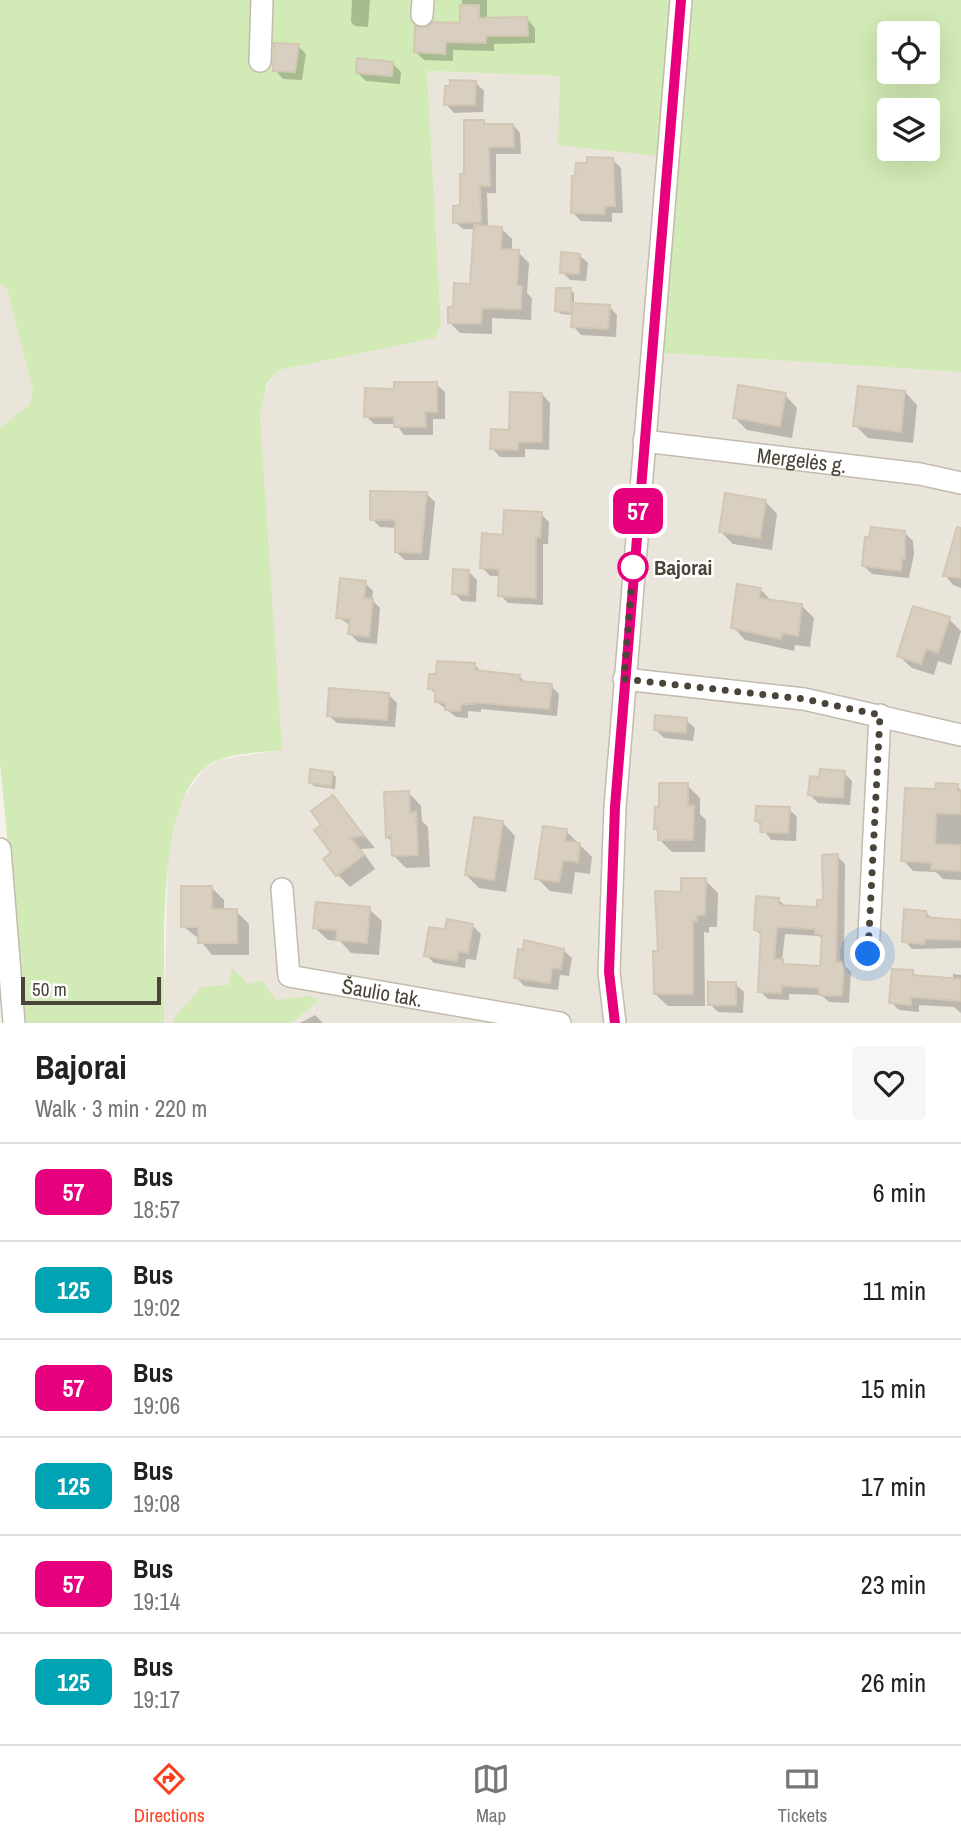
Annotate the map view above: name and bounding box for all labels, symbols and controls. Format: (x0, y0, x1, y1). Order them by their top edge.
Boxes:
map controls (877, 21, 940, 161)
button: locate (877, 21, 940, 84)
button: layers (877, 98, 940, 161)
street label: Mergelės g. (755, 440, 848, 480)
line badge: 57 (606, 488, 670, 534)
text: 57 (627, 495, 649, 527)
marker: Bajorai (618, 552, 648, 582)
place label: Bajorai (654, 553, 712, 582)
your location (850, 936, 885, 971)
street label: Šaulio tak. (340, 971, 425, 1013)
scale bar (21, 974, 161, 1006)
text: 50 m (32, 976, 67, 1002)
text: Bajorai (35, 1045, 127, 1089)
button: heart (852, 1046, 926, 1120)
text: Walk · 3 min · 220 m (35, 1093, 207, 1124)
text: Bus (133, 1159, 173, 1194)
text: 6 min (873, 1175, 926, 1210)
text: 57 (63, 1176, 84, 1208)
text: 18:57 (133, 1194, 180, 1225)
text: Bus (133, 1257, 173, 1292)
text: 11 min (862, 1273, 926, 1308)
text: 125 (57, 1274, 90, 1306)
text: 19:02 (133, 1292, 180, 1323)
text: Bus (133, 1355, 173, 1390)
text: 15 min (861, 1371, 926, 1406)
text: 57 (63, 1372, 84, 1404)
text: 19:06 (133, 1390, 180, 1421)
text: Bus (133, 1453, 173, 1488)
text: 17 min (861, 1469, 926, 1504)
text: 125 (57, 1470, 90, 1502)
text: 19:08 (133, 1488, 180, 1519)
text: Bus (133, 1551, 173, 1586)
text: 23 min (861, 1567, 926, 1602)
text: 57 (63, 1568, 84, 1600)
text: 19:14 (133, 1586, 180, 1617)
text: Bus (133, 1649, 173, 1684)
text: 26 min (861, 1665, 926, 1700)
text: 125 (57, 1666, 90, 1698)
text: 19:17 (133, 1684, 180, 1715)
tab: Directions (134, 1760, 205, 1828)
tab: Map (472, 1760, 510, 1828)
tab: Tickets (777, 1760, 827, 1828)

